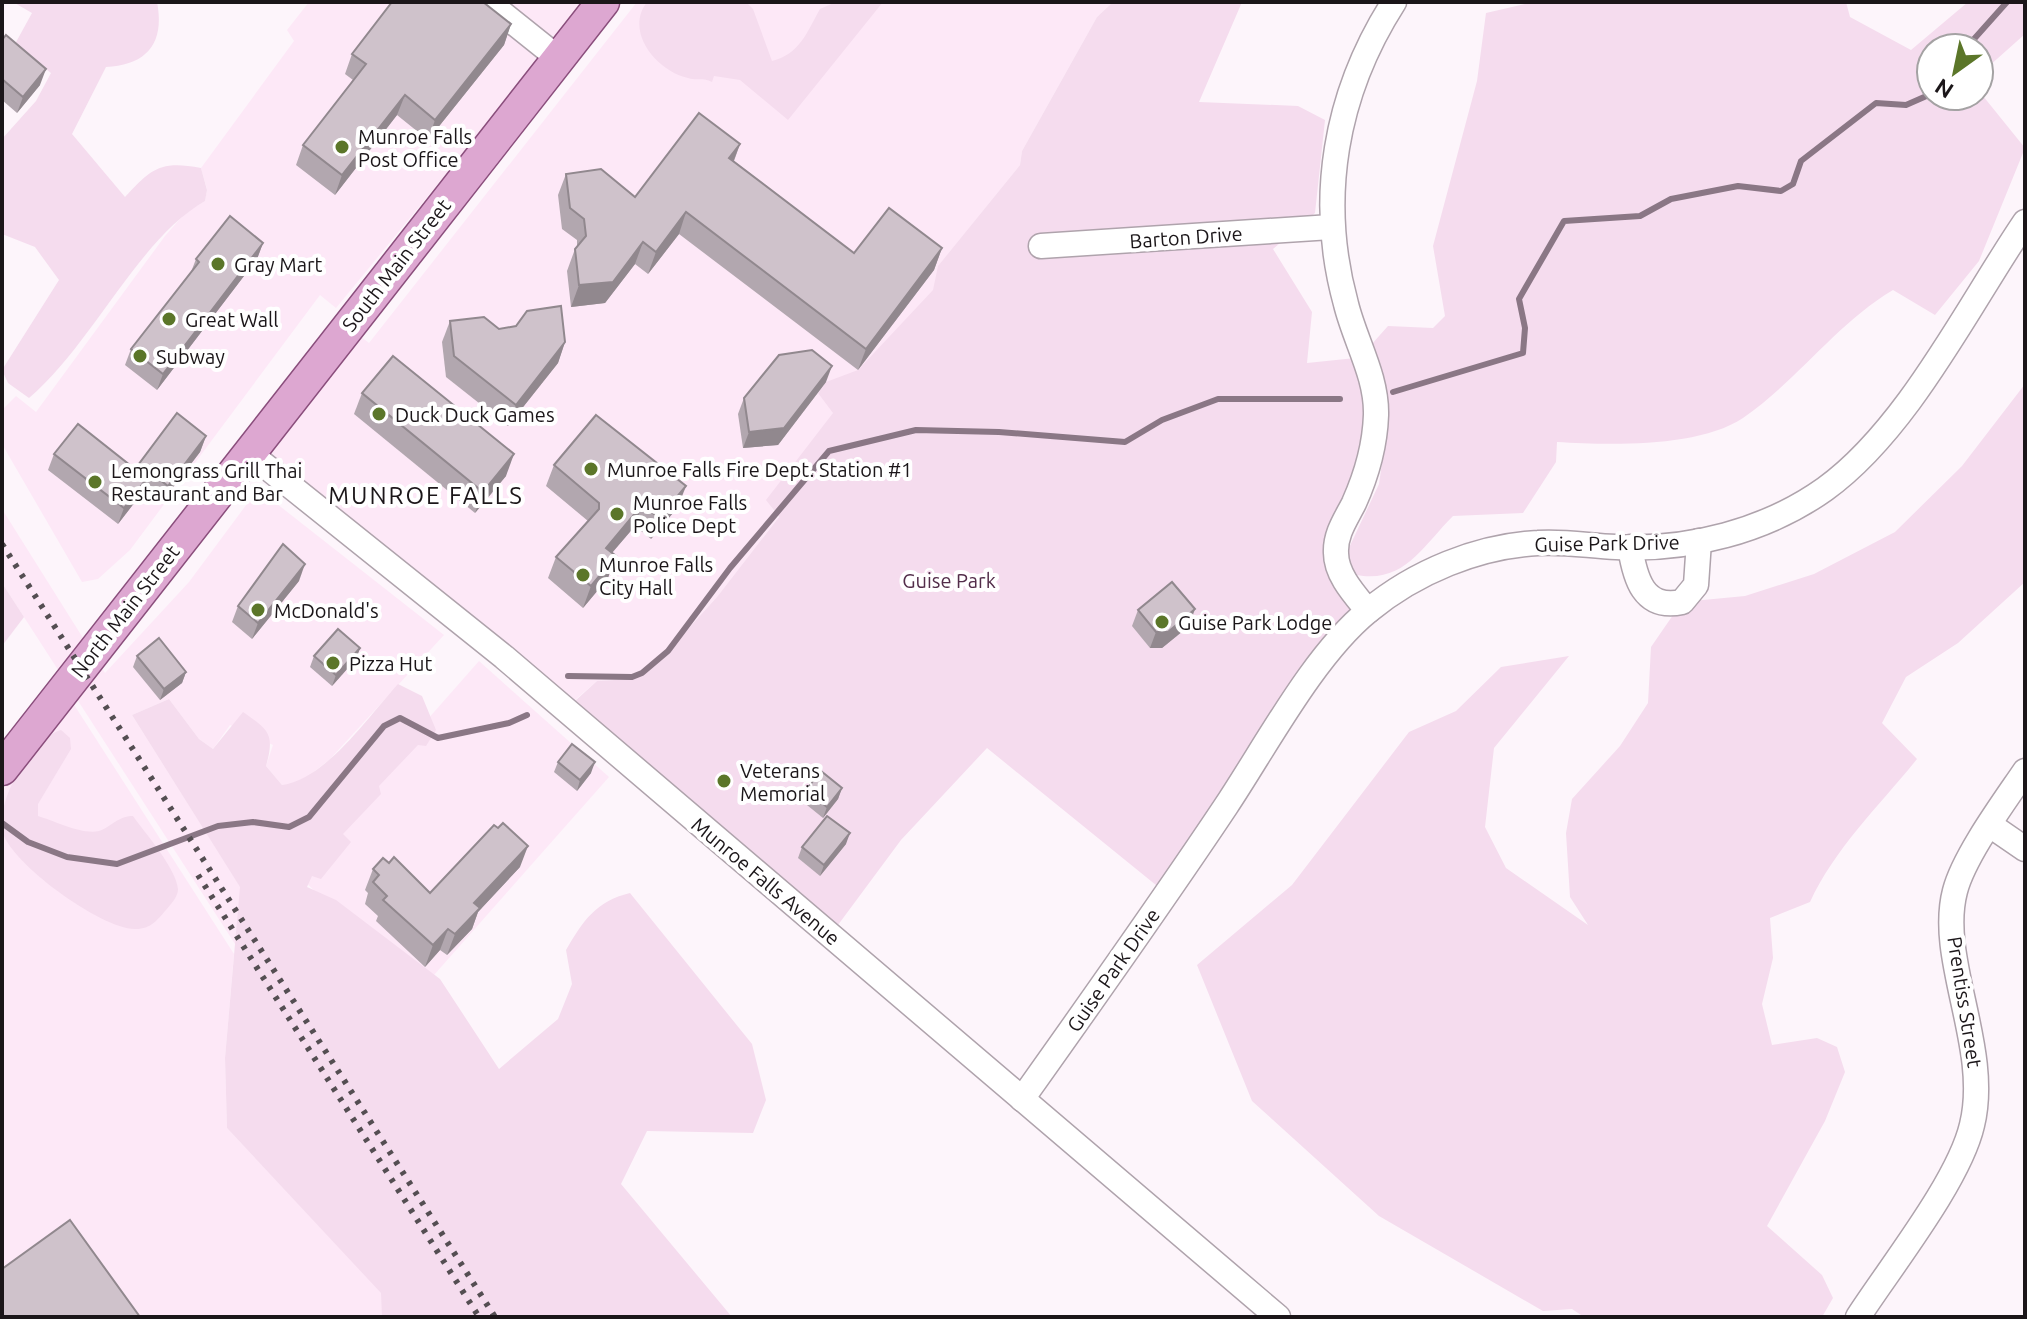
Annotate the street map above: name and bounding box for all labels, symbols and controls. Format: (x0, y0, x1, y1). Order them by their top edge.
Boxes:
north arrow (1915, 32, 1995, 112)
text: N (1930, 74, 1958, 104)
place label: Munroe Falls Post Office (358, 125, 472, 171)
marker: Munroe Falls Post Office (333, 138, 351, 156)
street label: South Main Street (337, 194, 455, 336)
street label: Barton Drive (1129, 222, 1243, 252)
place label: Gray Mart (234, 253, 323, 276)
marker: Gray Mart (209, 255, 227, 273)
place label: Great Wall (185, 308, 278, 331)
marker: Great Wall (160, 310, 178, 328)
place label: Subway (156, 345, 225, 368)
marker: Subway (131, 347, 149, 365)
place label: Duck Duck Games (395, 403, 555, 426)
marker: Duck Duck Games (370, 405, 388, 423)
place label: Munroe Falls Fire Dept. Station #1 (607, 458, 912, 481)
place label: Lemongrass Grill Thai Restaurant and Bar (111, 459, 302, 505)
marker: Munroe Falls Fire Dept. Station #1 (582, 460, 600, 478)
marker: Lemongrass Grill Thai Restaurant and Bar (86, 473, 104, 491)
district label: MUNROE FALLS (328, 482, 524, 509)
place label: Munroe Falls Police Dept (633, 491, 747, 537)
marker: Munroe Falls Police Dept (608, 505, 626, 523)
street label: Guise Park Drive (1534, 530, 1680, 556)
street label: North Main Street (66, 540, 184, 682)
place label: Munroe Falls City Hall (599, 553, 713, 599)
marker: Munroe Falls City Hall (574, 566, 592, 584)
park label: Guise Park (902, 569, 996, 592)
place label: McDonald's (274, 599, 379, 622)
marker: McDonald's (249, 601, 267, 619)
place label: Guise Park Lodge (1178, 611, 1332, 634)
marker: Guise Park Lodge (1153, 613, 1171, 631)
place label: Pizza Hut (349, 652, 432, 675)
marker: Pizza Hut (324, 654, 342, 672)
place label: Veterans Memorial (740, 759, 825, 805)
marker: Veterans Memorial (715, 772, 733, 790)
street label: Munroe Falls Avenue (687, 812, 845, 950)
street label: Guise Park Drive (1062, 904, 1164, 1036)
street label: Prentiss Street (1943, 935, 1987, 1069)

